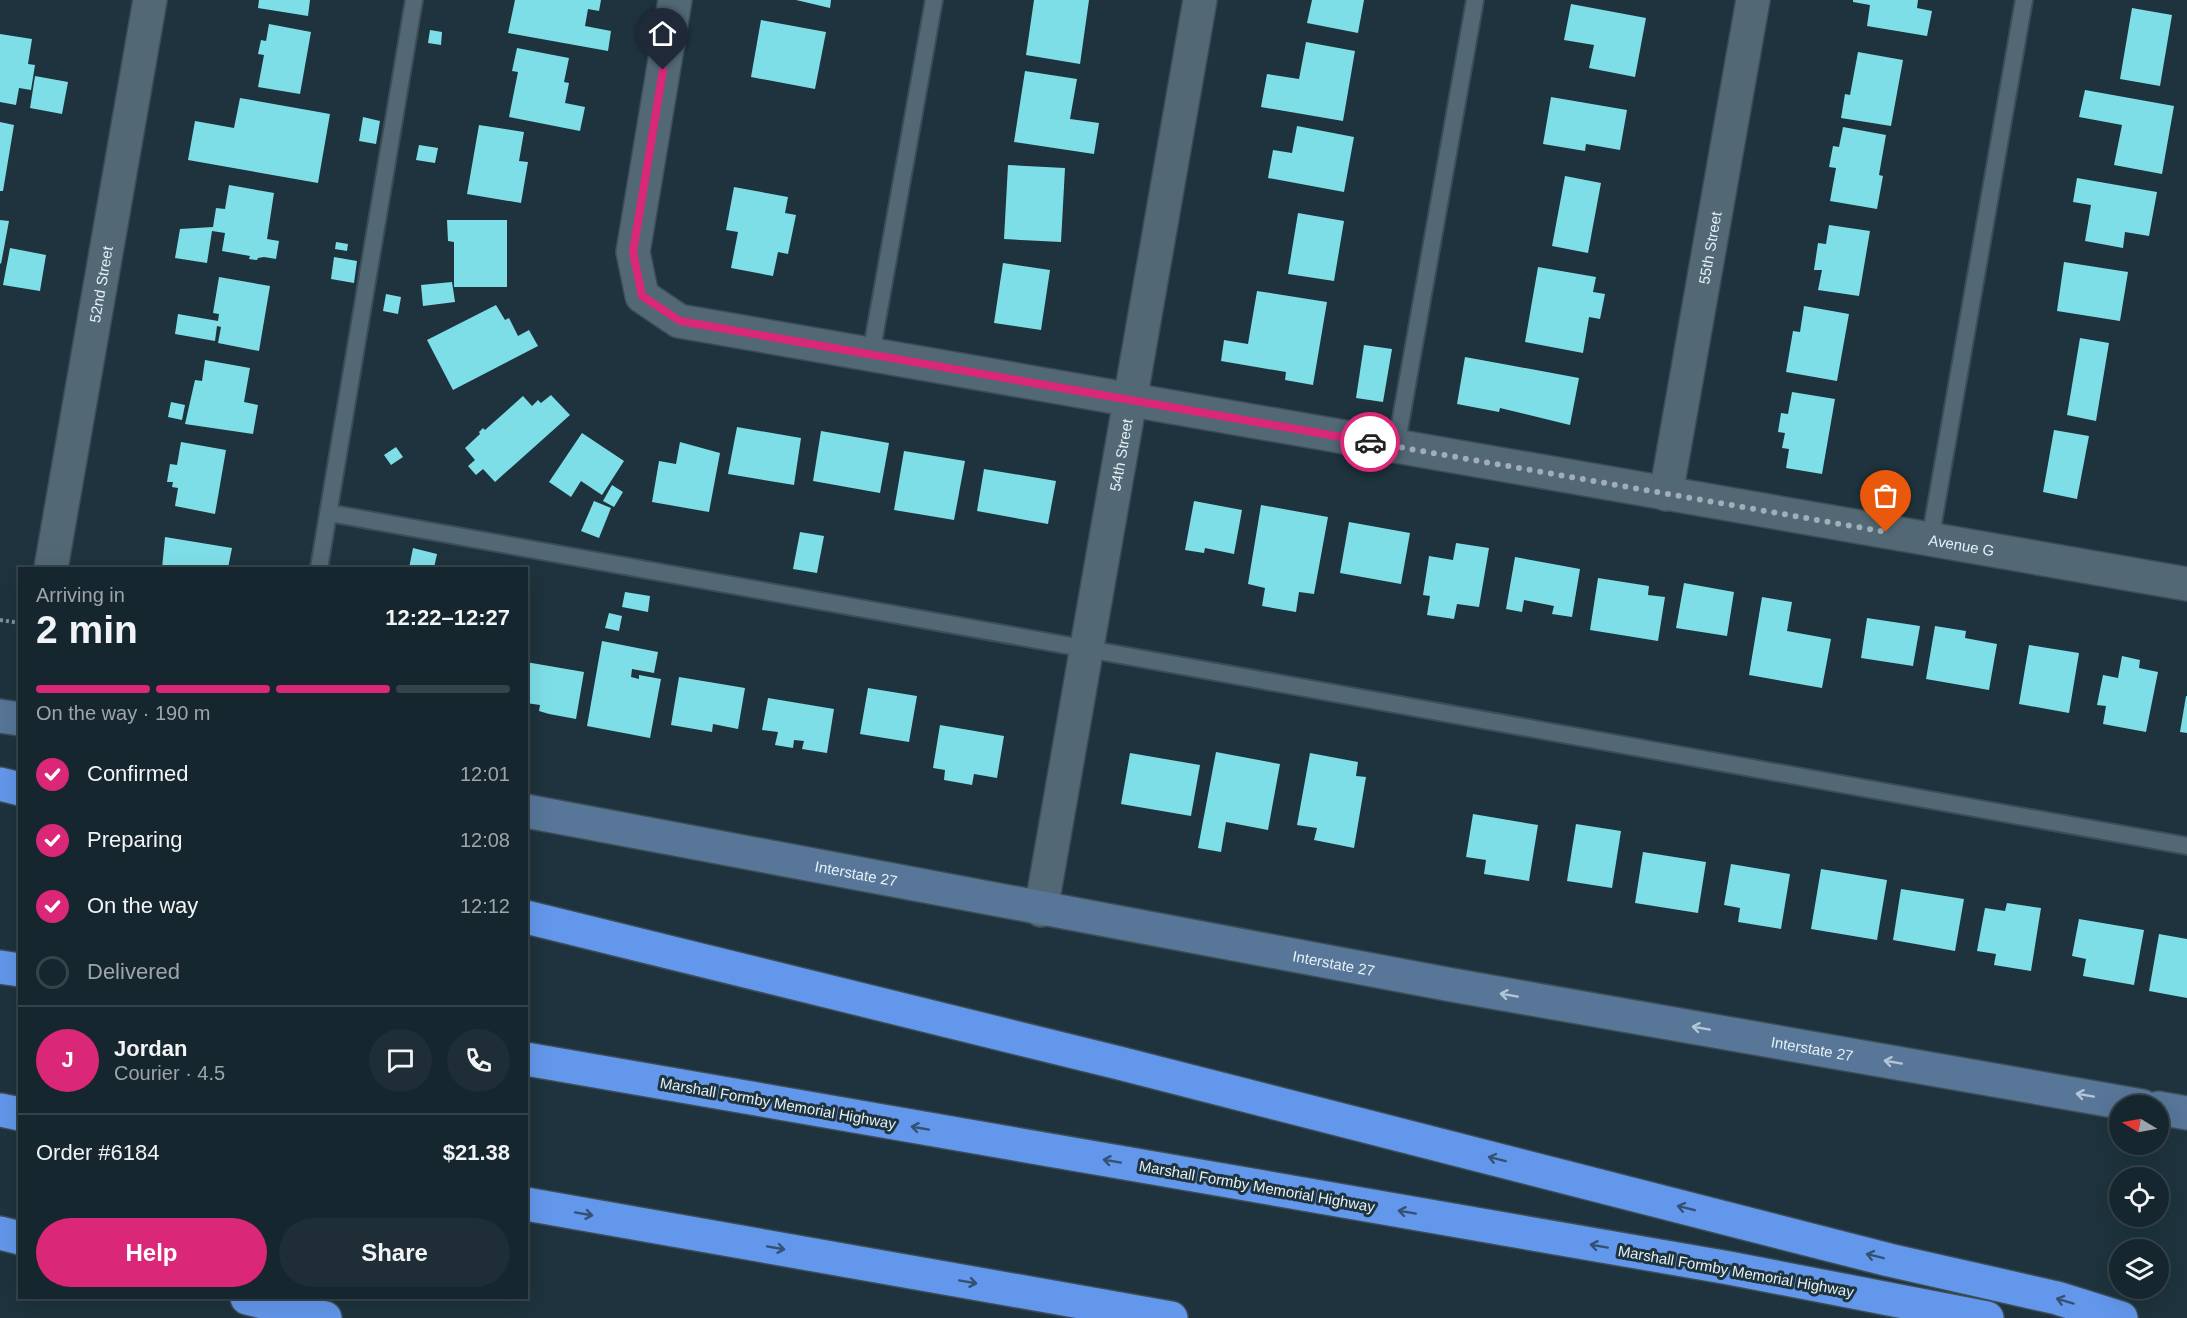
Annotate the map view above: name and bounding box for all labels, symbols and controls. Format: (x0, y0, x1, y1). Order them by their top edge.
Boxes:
pin (637, 8, 688, 70)
icon: home (646, 17, 679, 50)
street label: 55th Street (1695, 209, 1724, 285)
street label: 52nd Street (85, 244, 116, 324)
courier (1340, 412, 1400, 472)
street label: 54th Street (1106, 416, 1135, 493)
icon: car (1354, 426, 1387, 459)
pin (1860, 470, 1911, 532)
icon: bag (1869, 479, 1902, 512)
street label: Avenue G (1927, 531, 1996, 559)
text: Arriving in (36, 584, 125, 606)
text: 12:22–12:27 (385, 605, 510, 630)
text: 2 min (36, 608, 138, 651)
text: On the way · 190 m (36, 702, 211, 724)
icon: check (36, 758, 69, 791)
text: Confirmed (87, 761, 188, 786)
text: 12:01 (460, 763, 510, 785)
icon: check (36, 824, 69, 857)
text: Preparing (87, 827, 182, 852)
text: 12:08 (460, 829, 510, 851)
street label: Interstate 27 (814, 857, 899, 889)
icon: check (36, 890, 69, 923)
text: On the way (87, 893, 198, 918)
text: 12:12 (460, 895, 510, 917)
street label: Interstate 27 (1291, 947, 1376, 979)
text: Delivered (87, 959, 180, 984)
one-way arrow (1499, 989, 1519, 1000)
one-way arrow (1691, 1023, 1711, 1034)
button: chat (369, 1029, 432, 1092)
button: phone (447, 1029, 510, 1092)
street label: Interstate 27 (1770, 1033, 1855, 1064)
text: Jordan (114, 1036, 187, 1061)
text: J (61, 1047, 74, 1072)
one-way arrow (1883, 1056, 1903, 1067)
text: Courier · 4.5 (114, 1062, 225, 1084)
street label: Marshall Formby Memorial Highway (659, 1074, 898, 1132)
one-way arrow (2075, 1090, 2095, 1101)
north arrow (2109, 1095, 2169, 1155)
map controls (2109, 1095, 2169, 1299)
one-way arrow (910, 1122, 930, 1133)
text: Order #6184 (36, 1140, 160, 1165)
text: $21.38 (443, 1140, 510, 1165)
one-way arrow (1488, 1153, 1507, 1165)
one-way arrow (1102, 1155, 1122, 1166)
street label: Marshall Formby Memorial Highway (1138, 1157, 1377, 1215)
button: locate (2109, 1167, 2169, 1227)
one-way arrow (1677, 1201, 1696, 1213)
one-way arrow (1398, 1207, 1418, 1218)
one-way arrow (574, 1209, 593, 1220)
button: Help (36, 1218, 267, 1287)
button: Share (279, 1218, 510, 1287)
button: layers (2109, 1239, 2169, 1299)
one-way arrow (1590, 1240, 1610, 1251)
street label: Marshall Formby Memorial Highway (1617, 1242, 1856, 1300)
one-way arrow (766, 1243, 785, 1254)
one-way arrow (1866, 1250, 1885, 1262)
one-way arrow (958, 1277, 977, 1288)
one-way arrow (2056, 1295, 2075, 1306)

